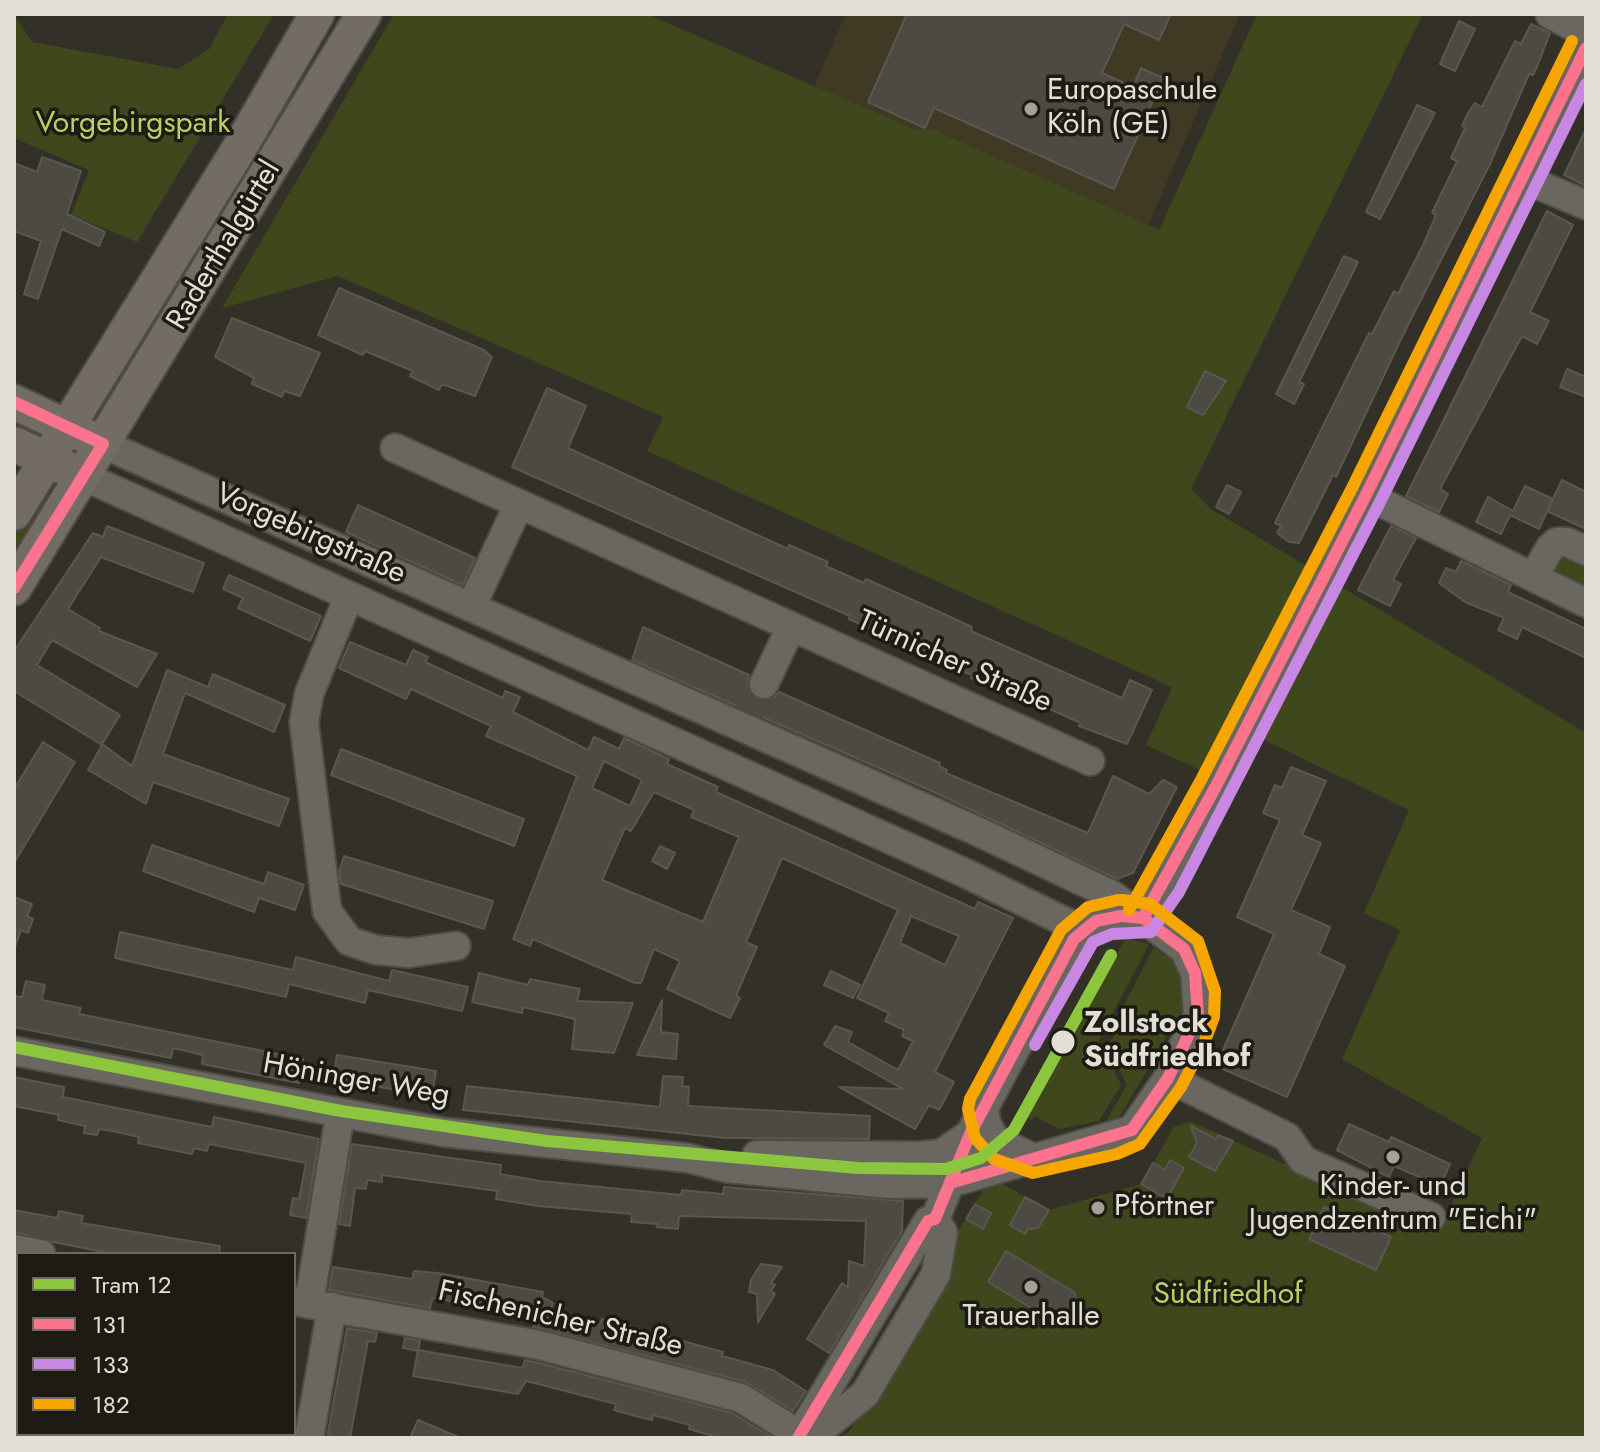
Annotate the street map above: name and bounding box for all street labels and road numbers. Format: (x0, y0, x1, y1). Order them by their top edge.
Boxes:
street label: Raderthalgürtel (160, 155, 290, 337)
street label: Vorgebirgstraße (209, 477, 411, 593)
street label: Türnicher Straße (851, 604, 1057, 722)
street label: Höninger Weg (260, 1047, 452, 1115)
street label: Fischenicher Straße (434, 1274, 686, 1366)

